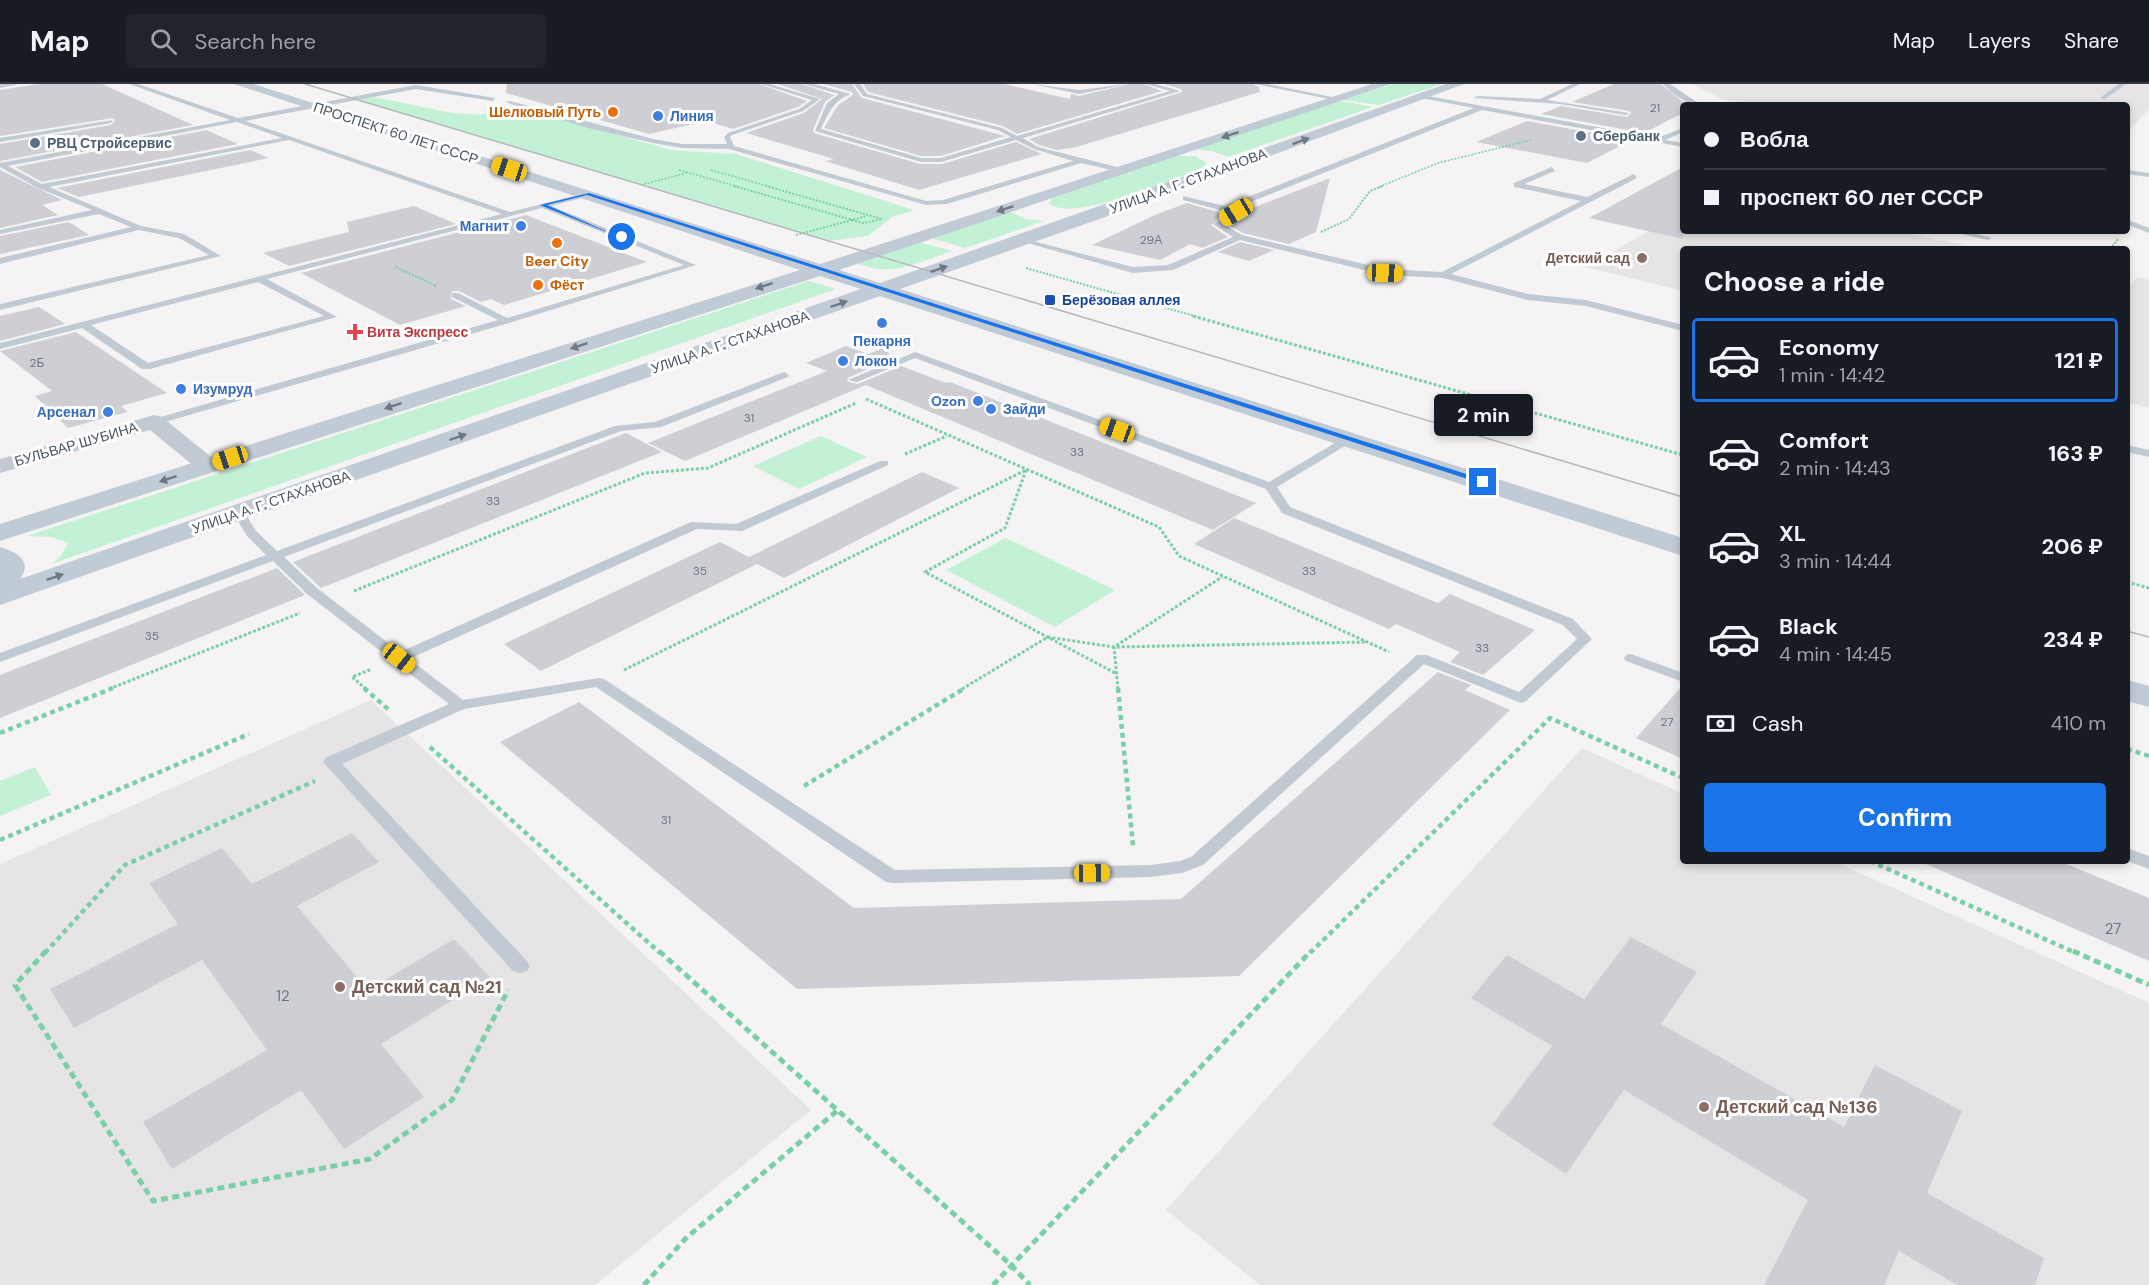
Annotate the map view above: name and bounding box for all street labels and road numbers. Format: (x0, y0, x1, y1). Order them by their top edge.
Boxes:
street label: ПРОСПЕКТ 60 ЛЕТ СССР (311, 98, 481, 168)
street label: УЛИЦА А. Г. СТАХАНОВА (1107, 144, 1270, 218)
street label: УЛИЦА А. Г. СТАХАНОВА (649, 306, 812, 378)
street label: БУЛЬВАР ШУБИНА (12, 418, 140, 470)
street label: УЛИЦА А. Г. СТАХАНОВА (190, 466, 353, 538)

